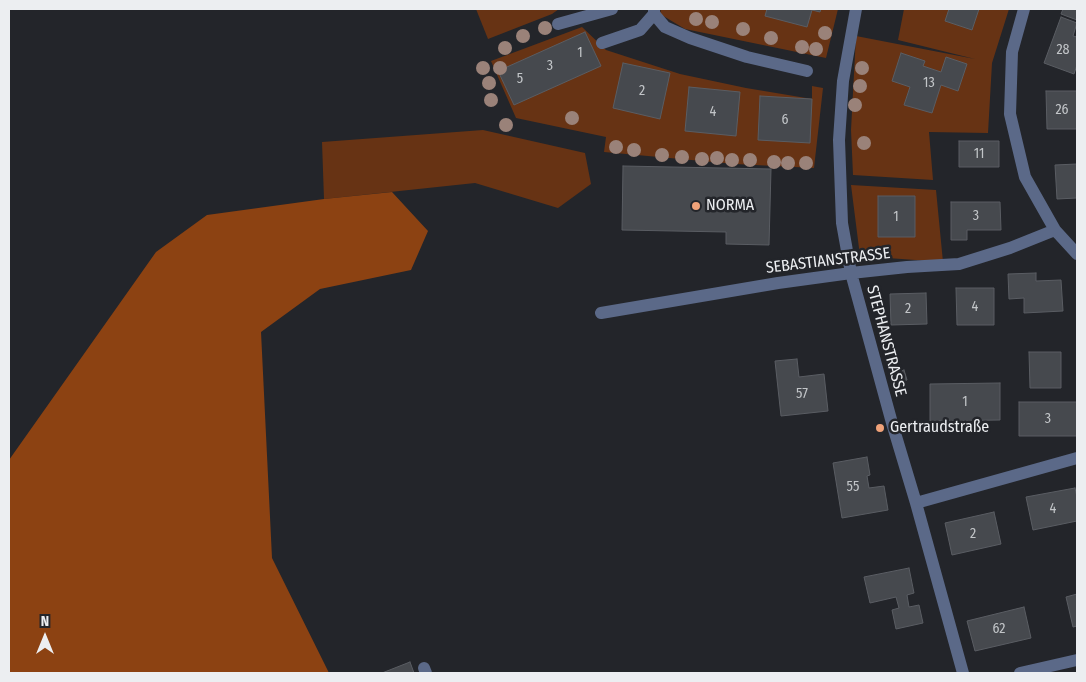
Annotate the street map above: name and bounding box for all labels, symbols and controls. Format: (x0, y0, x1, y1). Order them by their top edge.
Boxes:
house number: 28 (1056, 42, 1070, 58)
house number: 1 (577, 45, 583, 61)
house number: 3 (547, 58, 553, 74)
house number: 5 (517, 71, 523, 87)
house number: 13 (923, 75, 935, 91)
house number: 2 (639, 83, 645, 99)
house number: 26 (1055, 102, 1069, 118)
house number: 4 (710, 104, 716, 120)
house number: 6 (782, 112, 788, 128)
house number: 11 (974, 146, 984, 162)
place label: NORMA (706, 196, 754, 216)
marker: NORMA (690, 200, 702, 212)
house number: 3 (973, 208, 979, 224)
house number: 1 (893, 209, 899, 225)
street label: SEBASTIANSTRASSE (765, 244, 891, 278)
street label: STEPHANSTRASSE (862, 283, 910, 399)
house number: 4 (972, 299, 978, 315)
house number: 2 (905, 301, 911, 317)
house number: 57 (796, 386, 808, 402)
house number: 1 (962, 394, 968, 410)
house number: 3 (1045, 411, 1051, 427)
place label: Gertraudstraße (890, 418, 989, 438)
marker: Gertraudstraße (874, 422, 886, 434)
house number: 55 (847, 479, 859, 495)
house number: 4 (1050, 501, 1056, 517)
house number: 2 (970, 526, 976, 542)
north arrow (20, 612, 70, 662)
text: N (41, 613, 49, 630)
house number: 62 (993, 621, 1005, 637)

